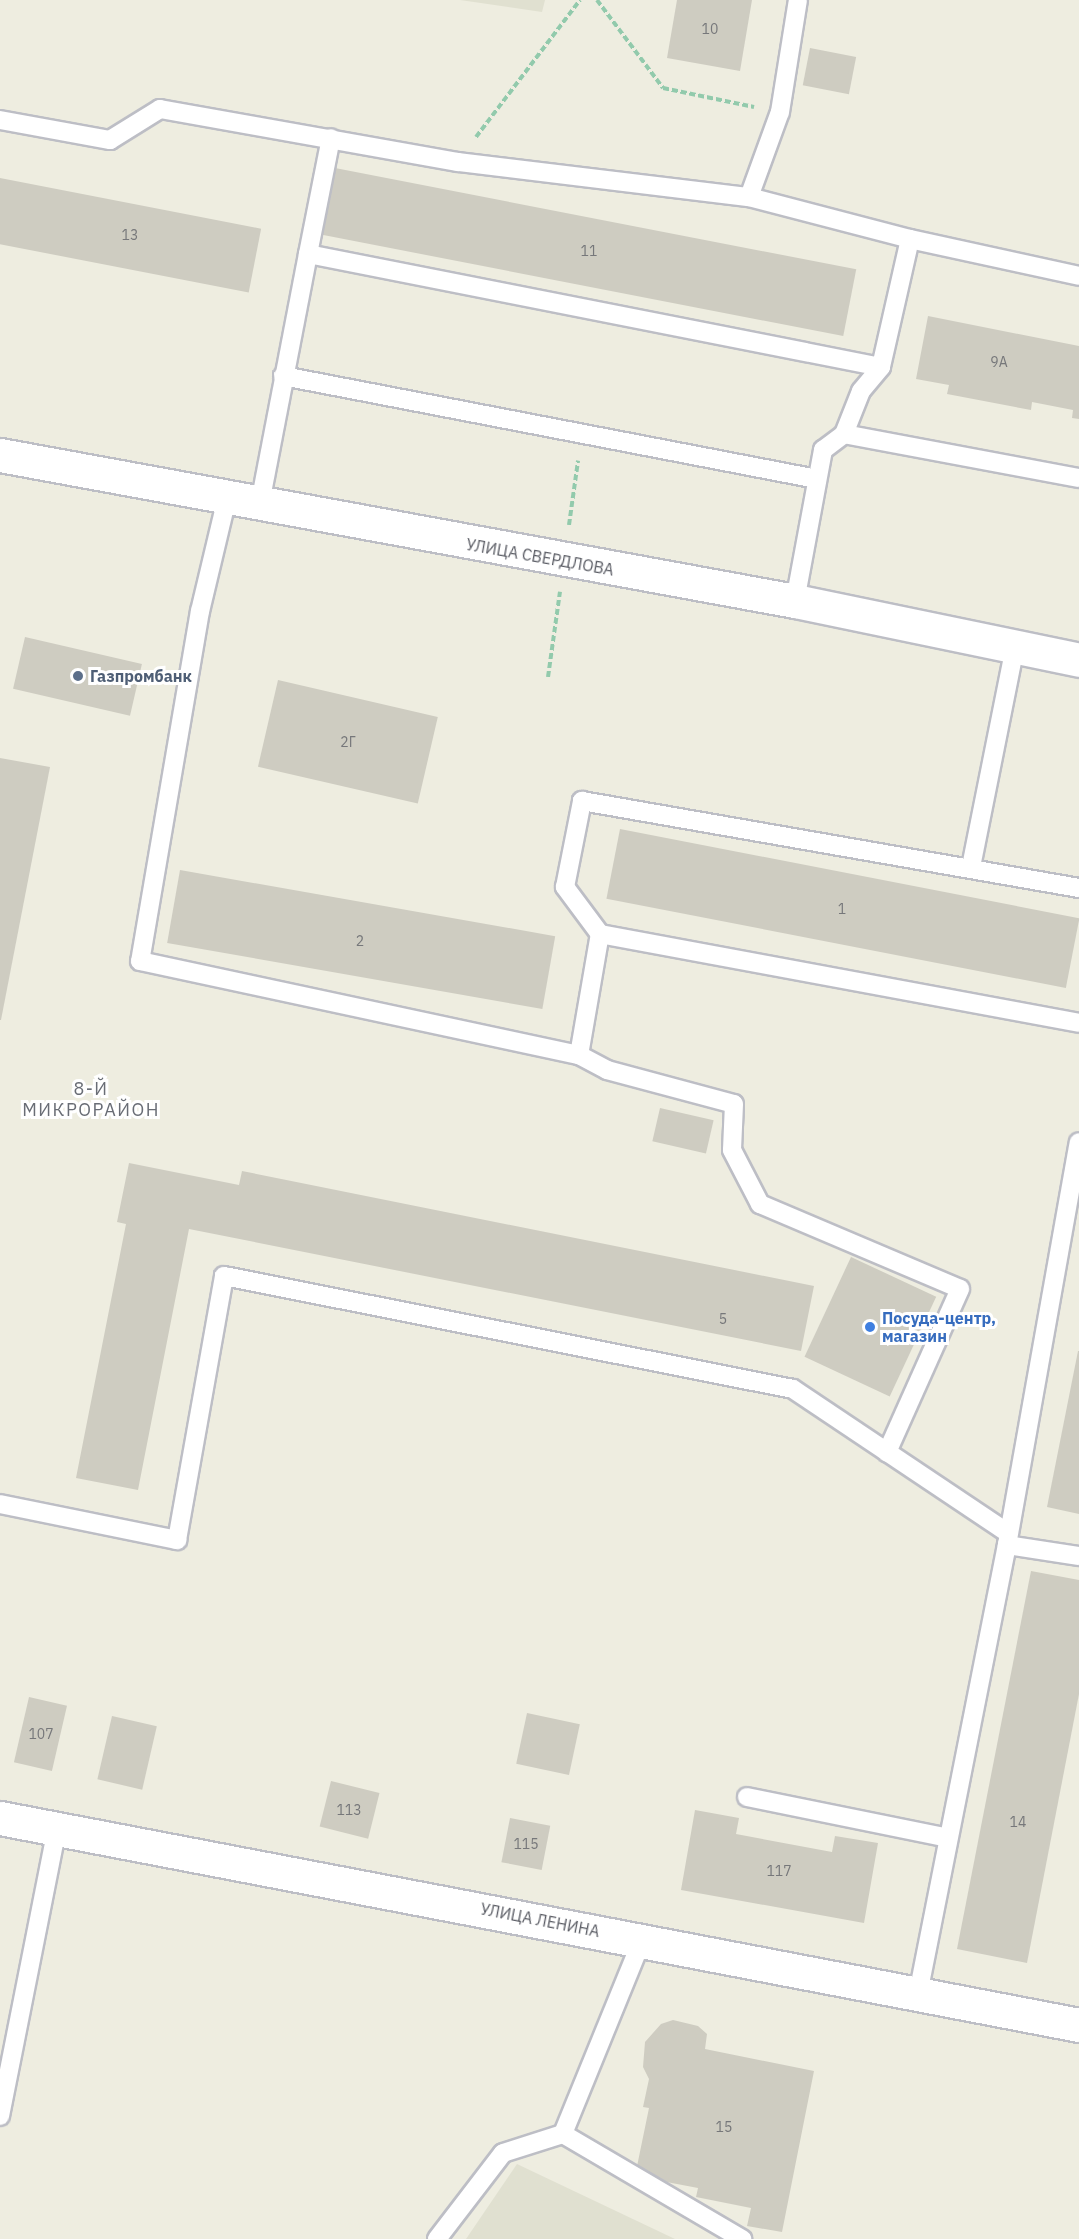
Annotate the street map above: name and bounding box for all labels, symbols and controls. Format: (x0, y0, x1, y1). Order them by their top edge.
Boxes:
house number: 10 (702, 21, 718, 37)
house number: 13 (122, 227, 138, 243)
house number: 11 (581, 243, 597, 259)
house number: 9А (990, 354, 1008, 370)
street label: УЛИЦА СВЕРДЛОВА (465, 535, 615, 579)
place label: Газпромбанк (90, 666, 192, 686)
marker: Газпромбанк (71, 669, 85, 683)
house number: 2Г (340, 734, 356, 750)
house number: 1 (838, 901, 846, 917)
house number: 2 (356, 933, 364, 949)
district label: 8-Й МИКРОРАЙОН (22, 1079, 160, 1122)
place label: Посуда-центр, магазин (882, 1308, 996, 1346)
house number: 5 (719, 1311, 727, 1327)
marker: Посуда-центр, магазин (863, 1320, 877, 1334)
house number: 107 (28, 1726, 54, 1742)
house number: 113 (336, 1802, 362, 1818)
house number: 14 (1010, 1814, 1026, 1830)
house number: 115 (513, 1836, 539, 1852)
house number: 117 (766, 1863, 792, 1879)
street label: УЛИЦА ЛЕНИНА (479, 1899, 601, 1941)
house number: 15 (716, 2119, 732, 2135)

